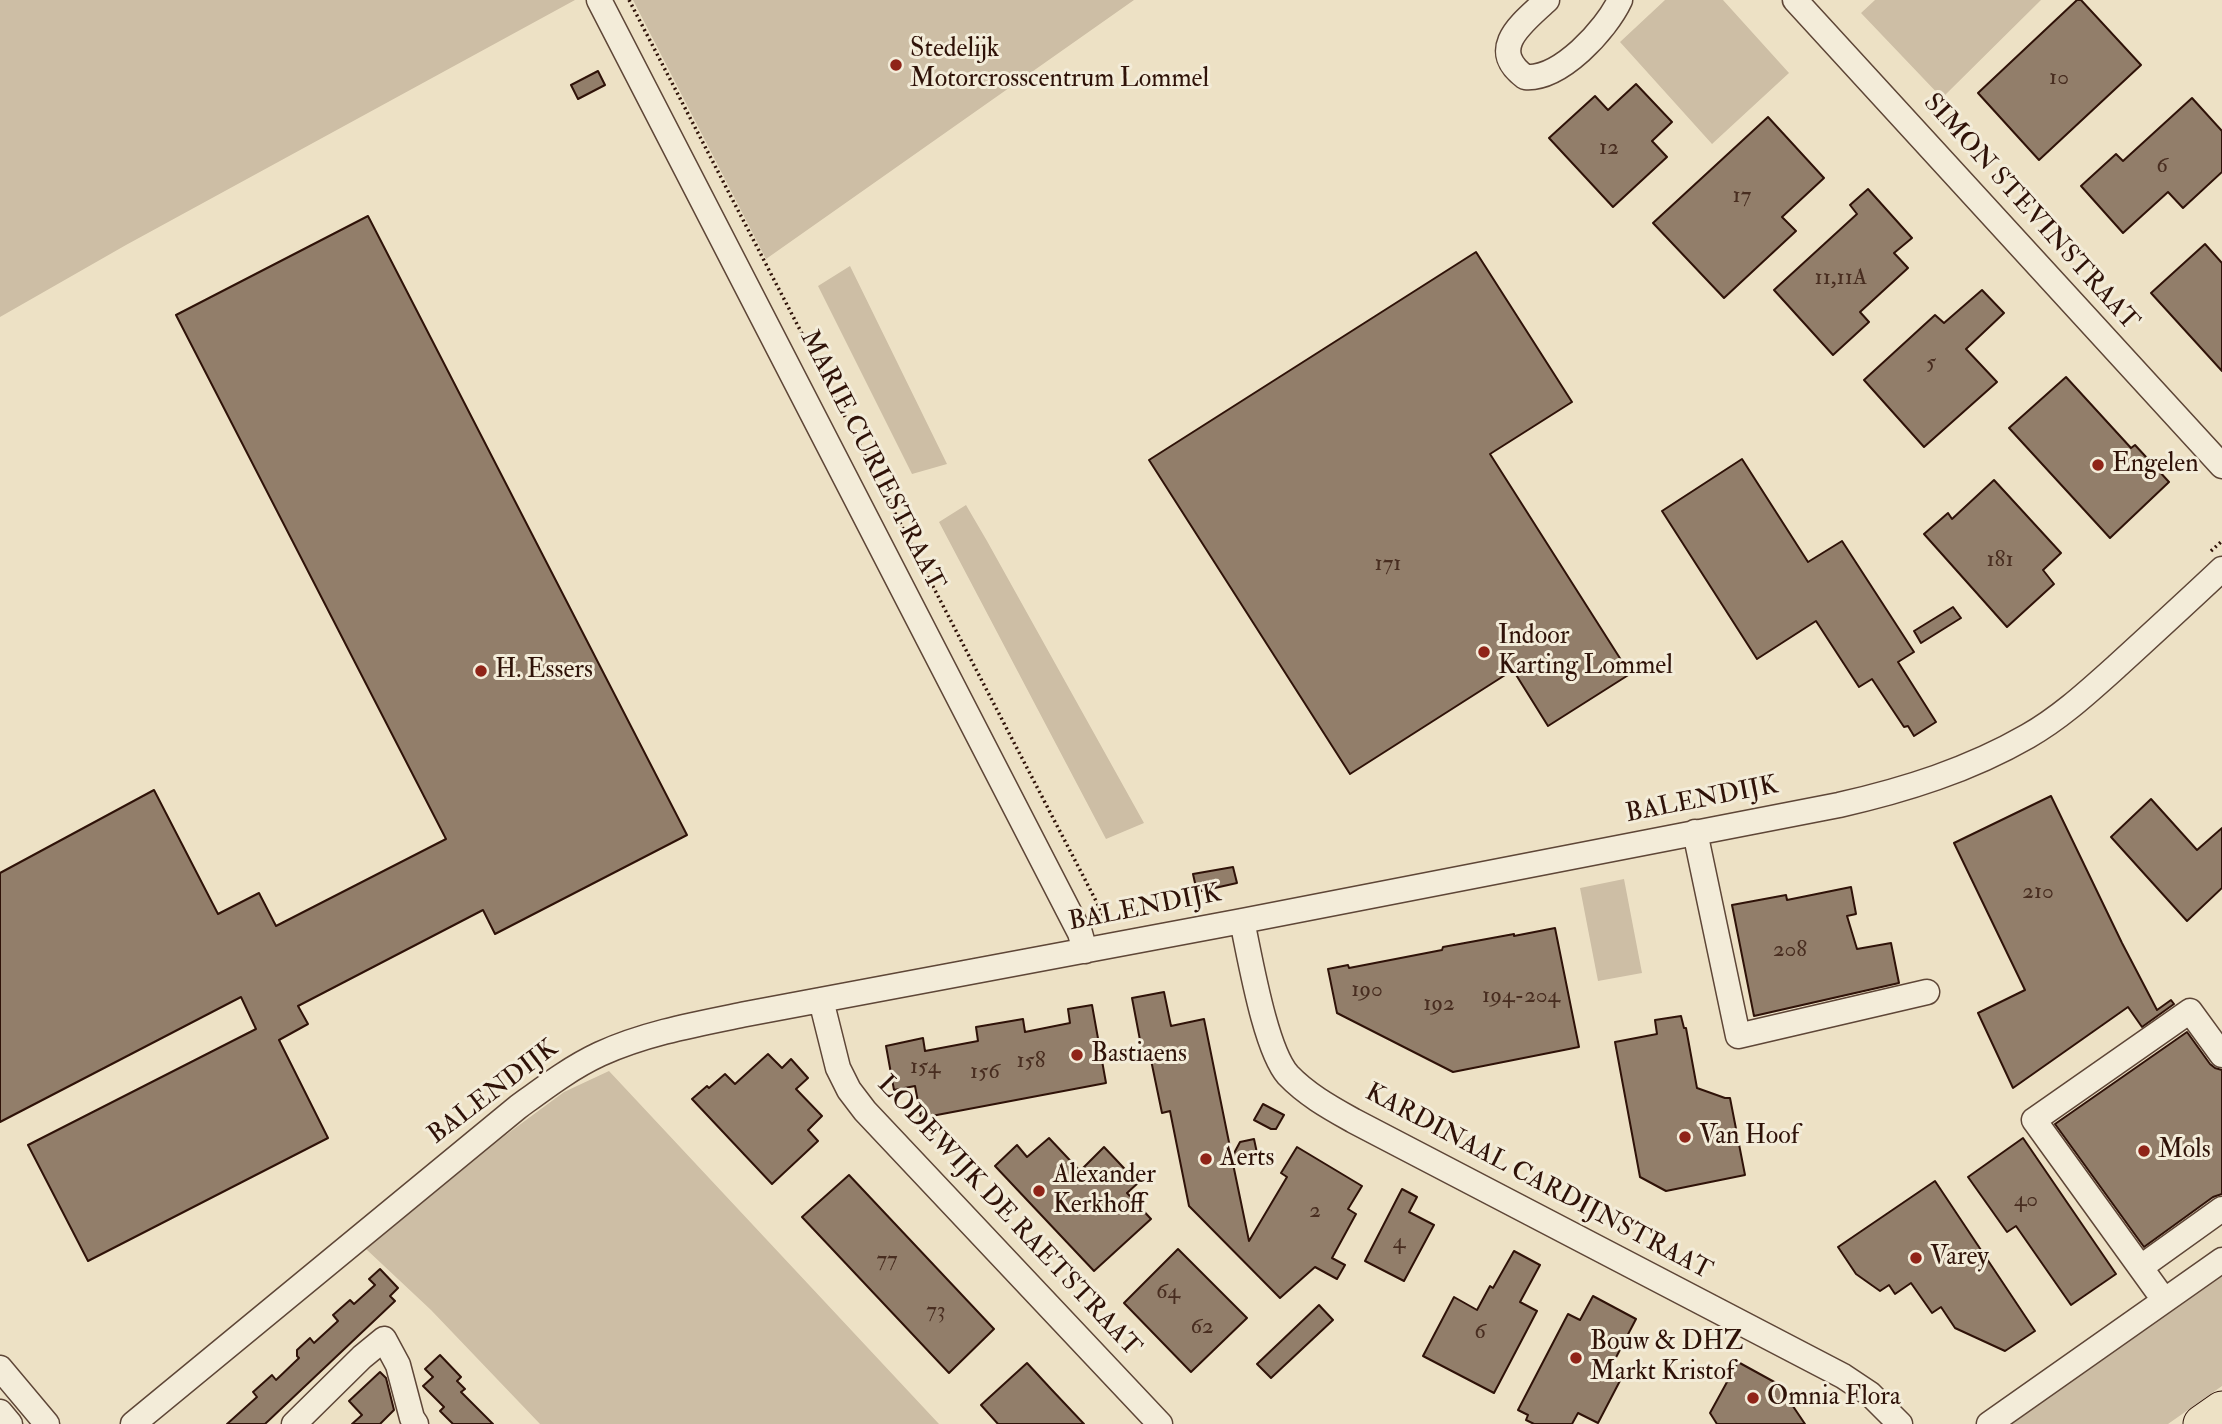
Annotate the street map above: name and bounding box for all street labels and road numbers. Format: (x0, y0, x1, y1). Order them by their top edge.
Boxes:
street label: SIMON STEVINSTRAAT (1916, 88, 2144, 338)
street label: MARIE CURIESTRAAT (792, 326, 950, 596)
street label: BALENDIJK (1623, 771, 1781, 831)
street label: BALENDIJK (1066, 879, 1224, 939)
street label: BALENDIJK (423, 1034, 565, 1152)
street label: LODEWIJK DE RAETSTRAAT (870, 1070, 1146, 1364)
street label: KARDINAAL CARDIJNSTRAAT (1359, 1078, 1717, 1288)

